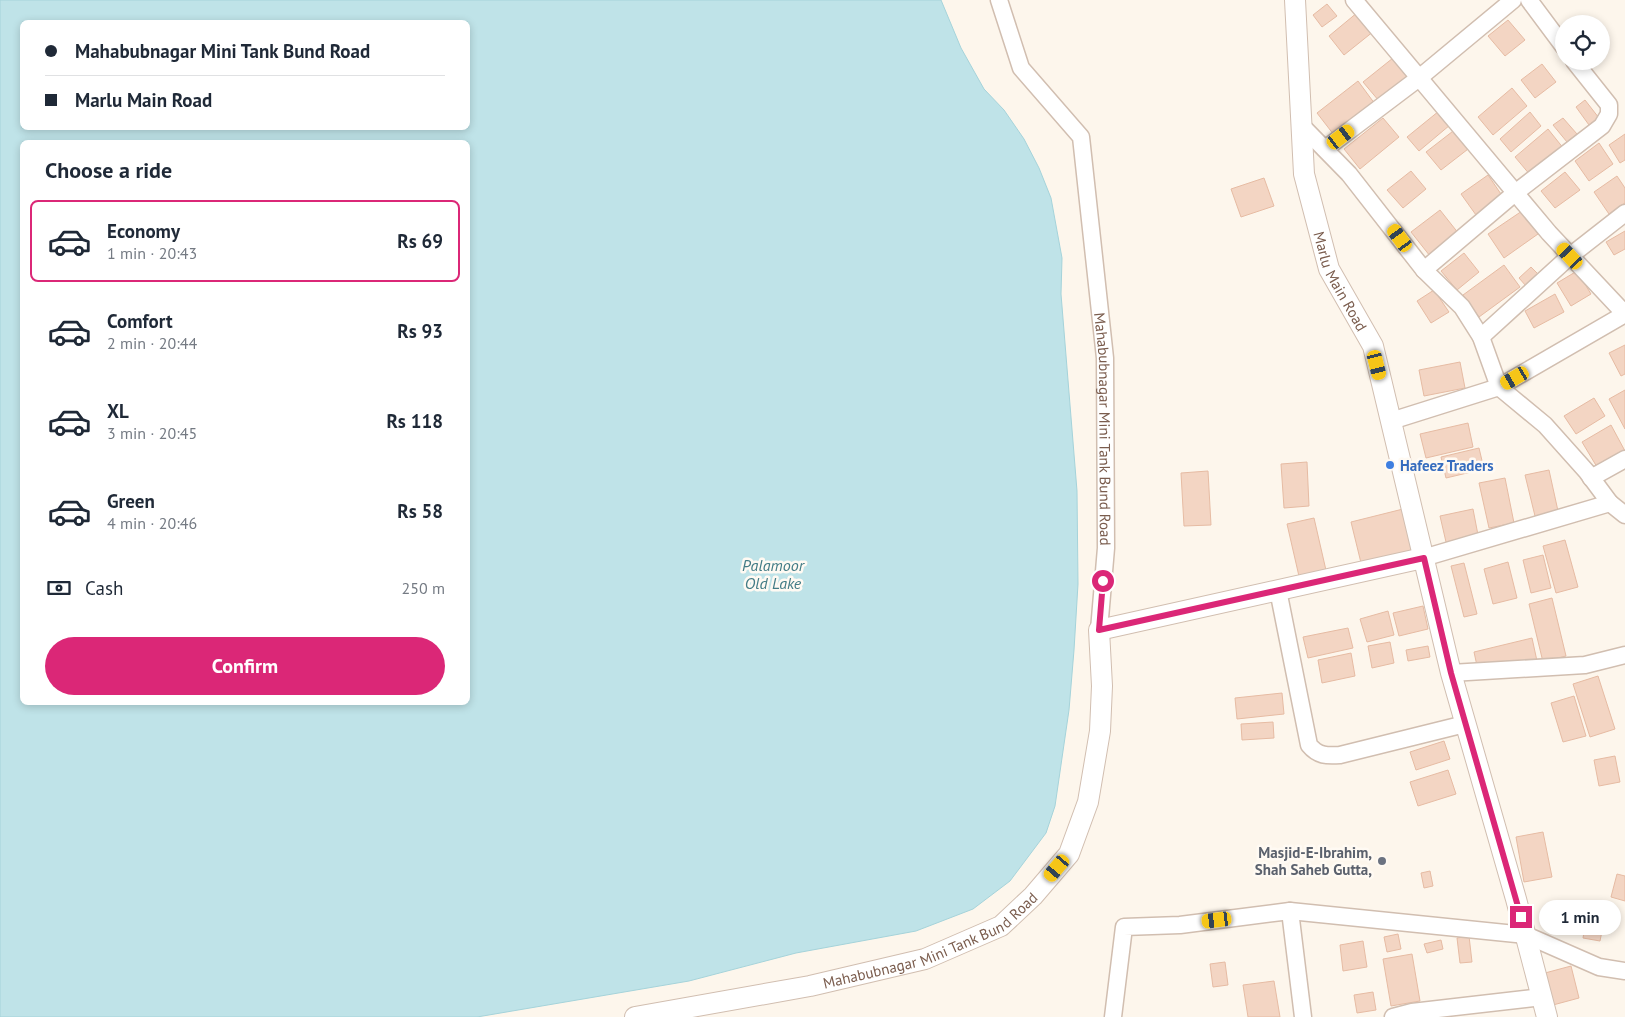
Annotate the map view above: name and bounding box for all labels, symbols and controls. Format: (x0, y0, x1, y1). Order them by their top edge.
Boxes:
map controls (1555, 15, 1610, 70)
button: locate (1555, 15, 1610, 70)
text: Mahabubnagar Mini Tank Bund Road (75, 39, 370, 63)
text: Marlu Main Road (75, 88, 212, 112)
car (1324, 122, 1357, 152)
text: Choose a ride (45, 156, 172, 184)
icon: car (47, 219, 92, 264)
text: Economy (107, 219, 180, 243)
car (1385, 221, 1414, 255)
text: Rs 69 (397, 229, 443, 253)
street label: Marlu Main Road (1310, 229, 1372, 334)
car (1554, 240, 1585, 272)
text: 1 min · 20:43 (107, 243, 197, 263)
icon: car (47, 309, 92, 354)
text: Comfort (107, 309, 173, 333)
street label: Mahabubnagar Mini Tank Bund Road (1091, 311, 1115, 546)
text: Rs 93 (397, 319, 443, 343)
text: 2 min · 20:44 (107, 333, 197, 353)
car (1366, 349, 1387, 381)
car (1498, 364, 1531, 392)
icon: car (47, 399, 92, 444)
text: XL (107, 399, 129, 423)
text: Rs 118 (386, 409, 443, 433)
text: 3 min · 20:45 (107, 423, 197, 443)
place label: Hafeez Traders (1400, 456, 1494, 475)
marker: Hafeez Traders (1384, 459, 1396, 471)
icon: car (47, 489, 92, 534)
text: Green (107, 489, 155, 513)
text: Rs 58 (397, 499, 443, 523)
text: 4 min · 20:46 (107, 513, 197, 533)
water label: Palamoor Old Lake (742, 555, 806, 593)
route start (1092, 570, 1114, 592)
icon: cash (45, 574, 73, 602)
text: Cash (85, 576, 123, 600)
text: 250 m (402, 578, 445, 598)
button: Confirm (45, 637, 445, 695)
place label: Masjid-E-Ibrahim, Shah Saheb Gutta, (1255, 843, 1372, 879)
car (1041, 852, 1072, 884)
marker: Masjid-E-Ibrahim, Shah Saheb Gutta, (1376, 855, 1388, 867)
street label: Mahabubnagar Mini Tank Bund Road (821, 888, 1041, 992)
callout: 1 min (1538, 900, 1621, 934)
route end (1510, 906, 1532, 928)
text: 1 min (1560, 907, 1600, 927)
car (1201, 911, 1232, 929)

